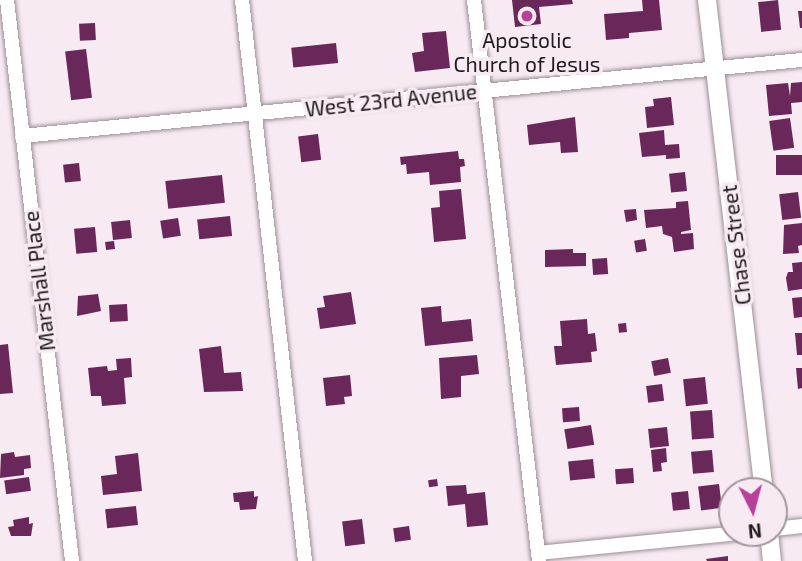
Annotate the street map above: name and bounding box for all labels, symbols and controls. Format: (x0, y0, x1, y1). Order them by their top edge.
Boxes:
marker: Apostolic Church of Jesus (519, 8, 535, 24)
place label: Apostolic Church of Jesus (453, 27, 601, 77)
street label: West 23rd Avenue (304, 78, 478, 122)
street label: Chase Street (716, 184, 756, 306)
street label: Marshall Place (18, 209, 60, 353)
north arrow (718, 477, 788, 547)
text: N (747, 519, 763, 544)

